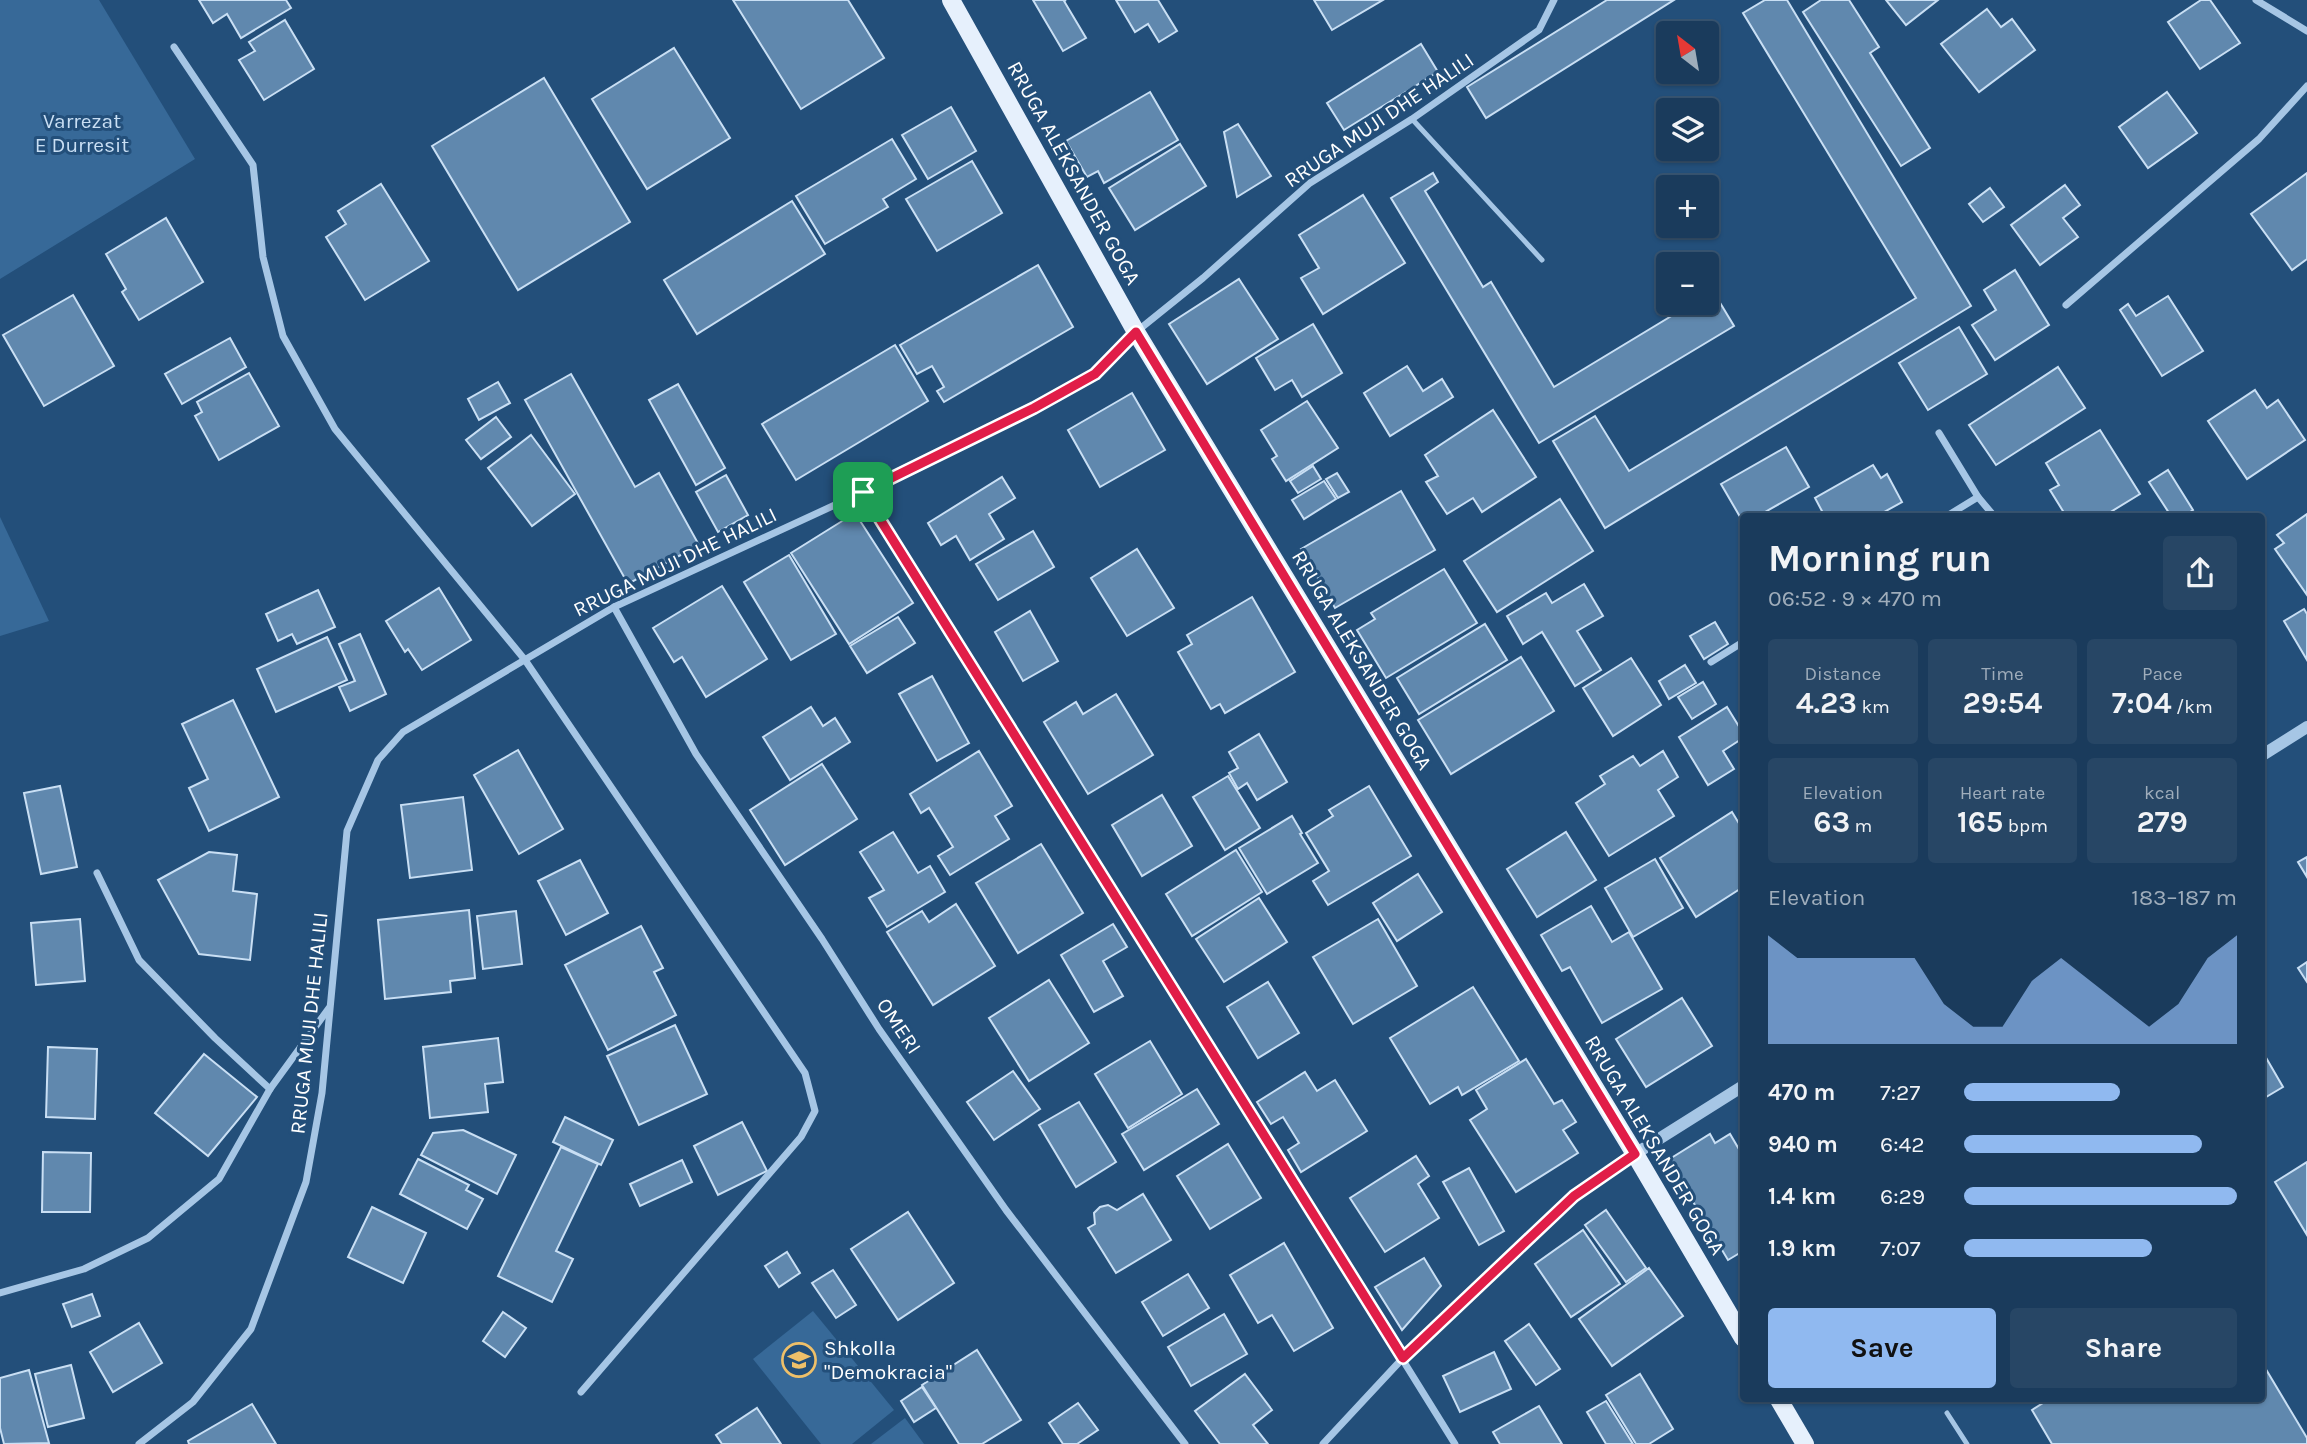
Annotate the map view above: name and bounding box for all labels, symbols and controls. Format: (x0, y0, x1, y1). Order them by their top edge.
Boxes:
north arrow (1656, 21, 1718, 84)
map controls (1656, 21, 1719, 315)
street label: RRUGA MUJI DHE HALILI (1280, 48, 1478, 192)
street label: RRUGA ALEKSANDER GOGA (1002, 57, 1146, 289)
button: layers (1656, 98, 1719, 161)
park label: Varrezat E Durresit (35, 109, 129, 157)
button: + (1656, 175, 1719, 238)
button: − (1656, 252, 1719, 315)
pin (833, 462, 893, 522)
icon: arrive (844, 473, 882, 511)
street label: RRUGA MUJI DHE HALILI (570, 502, 780, 622)
text: Morning run (1768, 536, 1992, 581)
button: share (2163, 536, 2237, 610)
street label: RRUGA ALEKSANDER GOGA (1287, 546, 1437, 774)
text: 06:52 · 9 × 470 m (1768, 585, 1942, 612)
text: Distance (1804, 663, 1881, 685)
text: Time (1981, 663, 2024, 685)
text: Pace (2142, 663, 2182, 685)
text: 4.23 (1796, 685, 1857, 721)
text: 29:54 (1963, 685, 2042, 721)
text: 7:04 (2112, 685, 2171, 721)
text: km (1857, 696, 1890, 718)
text: /km (2171, 696, 2213, 718)
text: Elevation (1803, 782, 1883, 804)
text: Heart rate (1960, 782, 2045, 804)
text: kcal (2144, 782, 2180, 804)
text: 63 (1813, 804, 1850, 840)
text: 165 (1957, 804, 2003, 840)
text: 279 (2136, 804, 2188, 840)
text: m (1850, 815, 1872, 837)
text: bpm (2003, 815, 2048, 837)
text: Elevation (1768, 884, 1865, 911)
text: 183–187 m (2131, 884, 2237, 911)
street label: RRUGA MUJI DHE HALILI (285, 911, 333, 1135)
street label: OMERI (872, 994, 926, 1058)
street label: RRUGA ALEKSANDER GOGA (1580, 1031, 1730, 1259)
text: 470 m (1768, 1079, 1835, 1106)
text: 7:27 (1880, 1079, 1920, 1106)
text: 940 m (1768, 1131, 1838, 1158)
text: 6:42 (1880, 1131, 1925, 1158)
text: 1.4 km (1768, 1183, 1836, 1210)
text: 6:29 (1880, 1183, 1925, 1210)
text: 1.9 km (1768, 1235, 1836, 1262)
text: 7:07 (1880, 1235, 1921, 1262)
button: Save (1768, 1308, 1996, 1388)
button: Share (2010, 1308, 2237, 1388)
place label: Shkolla "Demokracia" (824, 1336, 952, 1384)
school or university icon: Shkolla "Demokracia" (780, 1341, 818, 1379)

